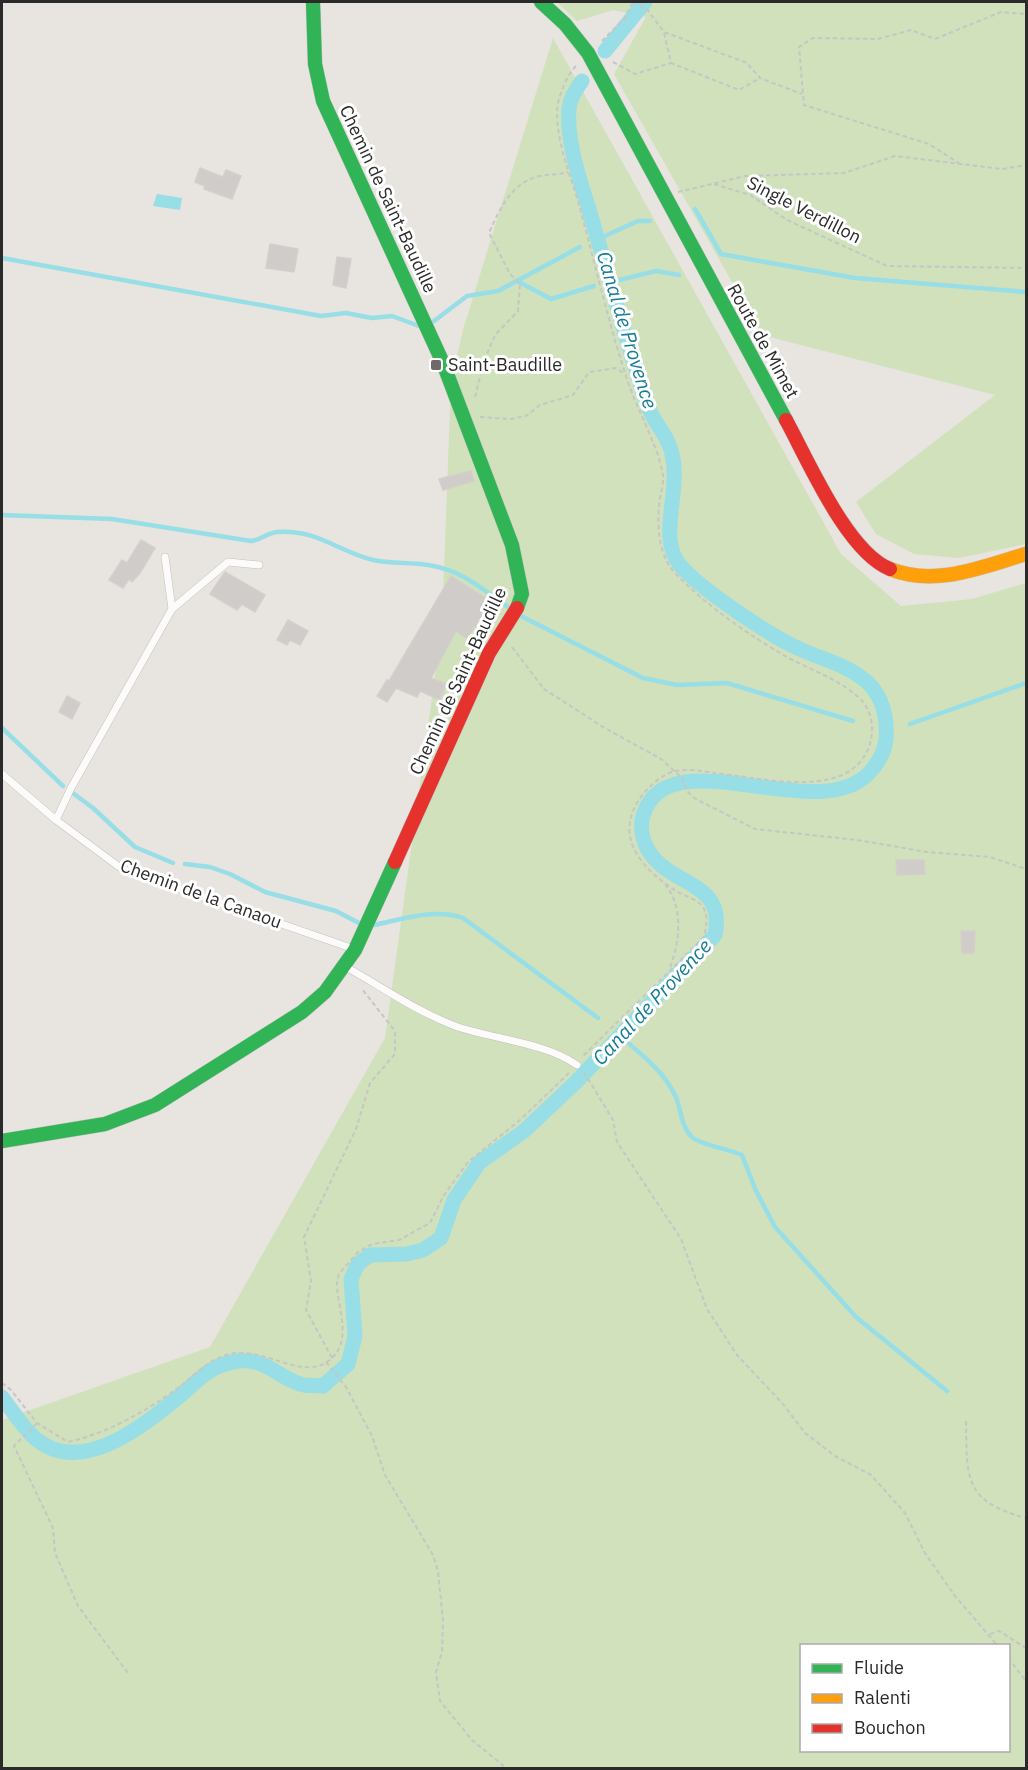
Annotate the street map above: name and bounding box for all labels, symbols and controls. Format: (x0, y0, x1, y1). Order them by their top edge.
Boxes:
street label: Chemin de Saint-Baudille (335, 101, 442, 296)
street label: Single Verdillon (743, 171, 865, 248)
water label: Canal de Provence (591, 248, 664, 412)
street label: Route de Mimet (722, 279, 804, 402)
place label: Saint-Baudille (448, 353, 562, 376)
marker: Saint-Baudille (429, 358, 443, 372)
street label: Chemin de Saint-Baudille (404, 583, 511, 778)
street label: Chemin de la Canaou (117, 854, 285, 933)
water label: Canal de Provence (586, 933, 717, 1071)
legend (800, 1644, 1010, 1752)
text: Fluide (854, 1656, 904, 1679)
text: Ralenti (854, 1686, 911, 1709)
text: Bouchon (854, 1716, 926, 1739)

